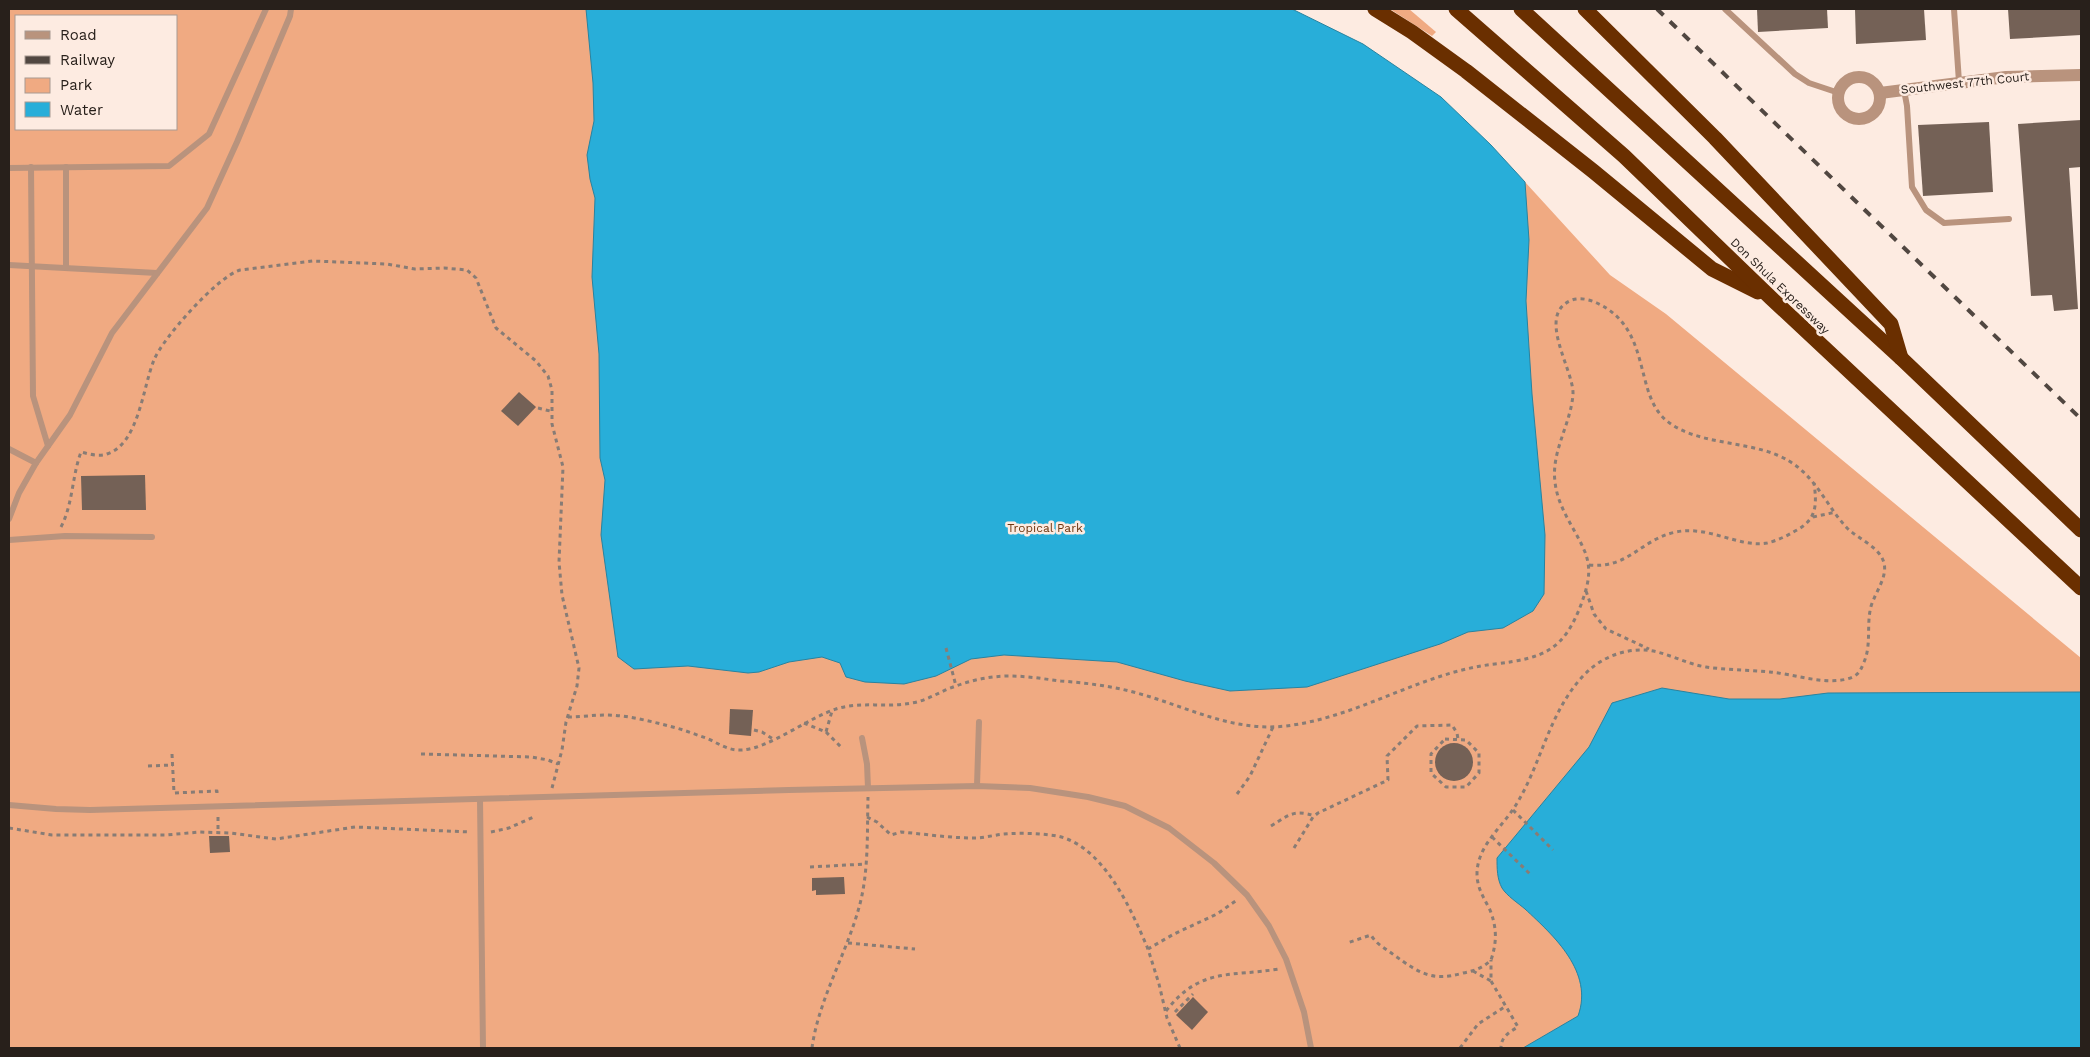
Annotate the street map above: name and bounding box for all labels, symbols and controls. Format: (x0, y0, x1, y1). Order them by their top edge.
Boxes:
legend (15, 15, 178, 130)
text: Road (60, 26, 97, 44)
text: Railway (60, 51, 115, 69)
street label: Southwest 77th Court (1900, 69, 2030, 97)
text: Park (60, 76, 93, 94)
text: Water (60, 101, 103, 119)
street label: Don Shula Expressway (1728, 235, 1833, 338)
park label: Tropical Park (1007, 521, 1083, 535)

